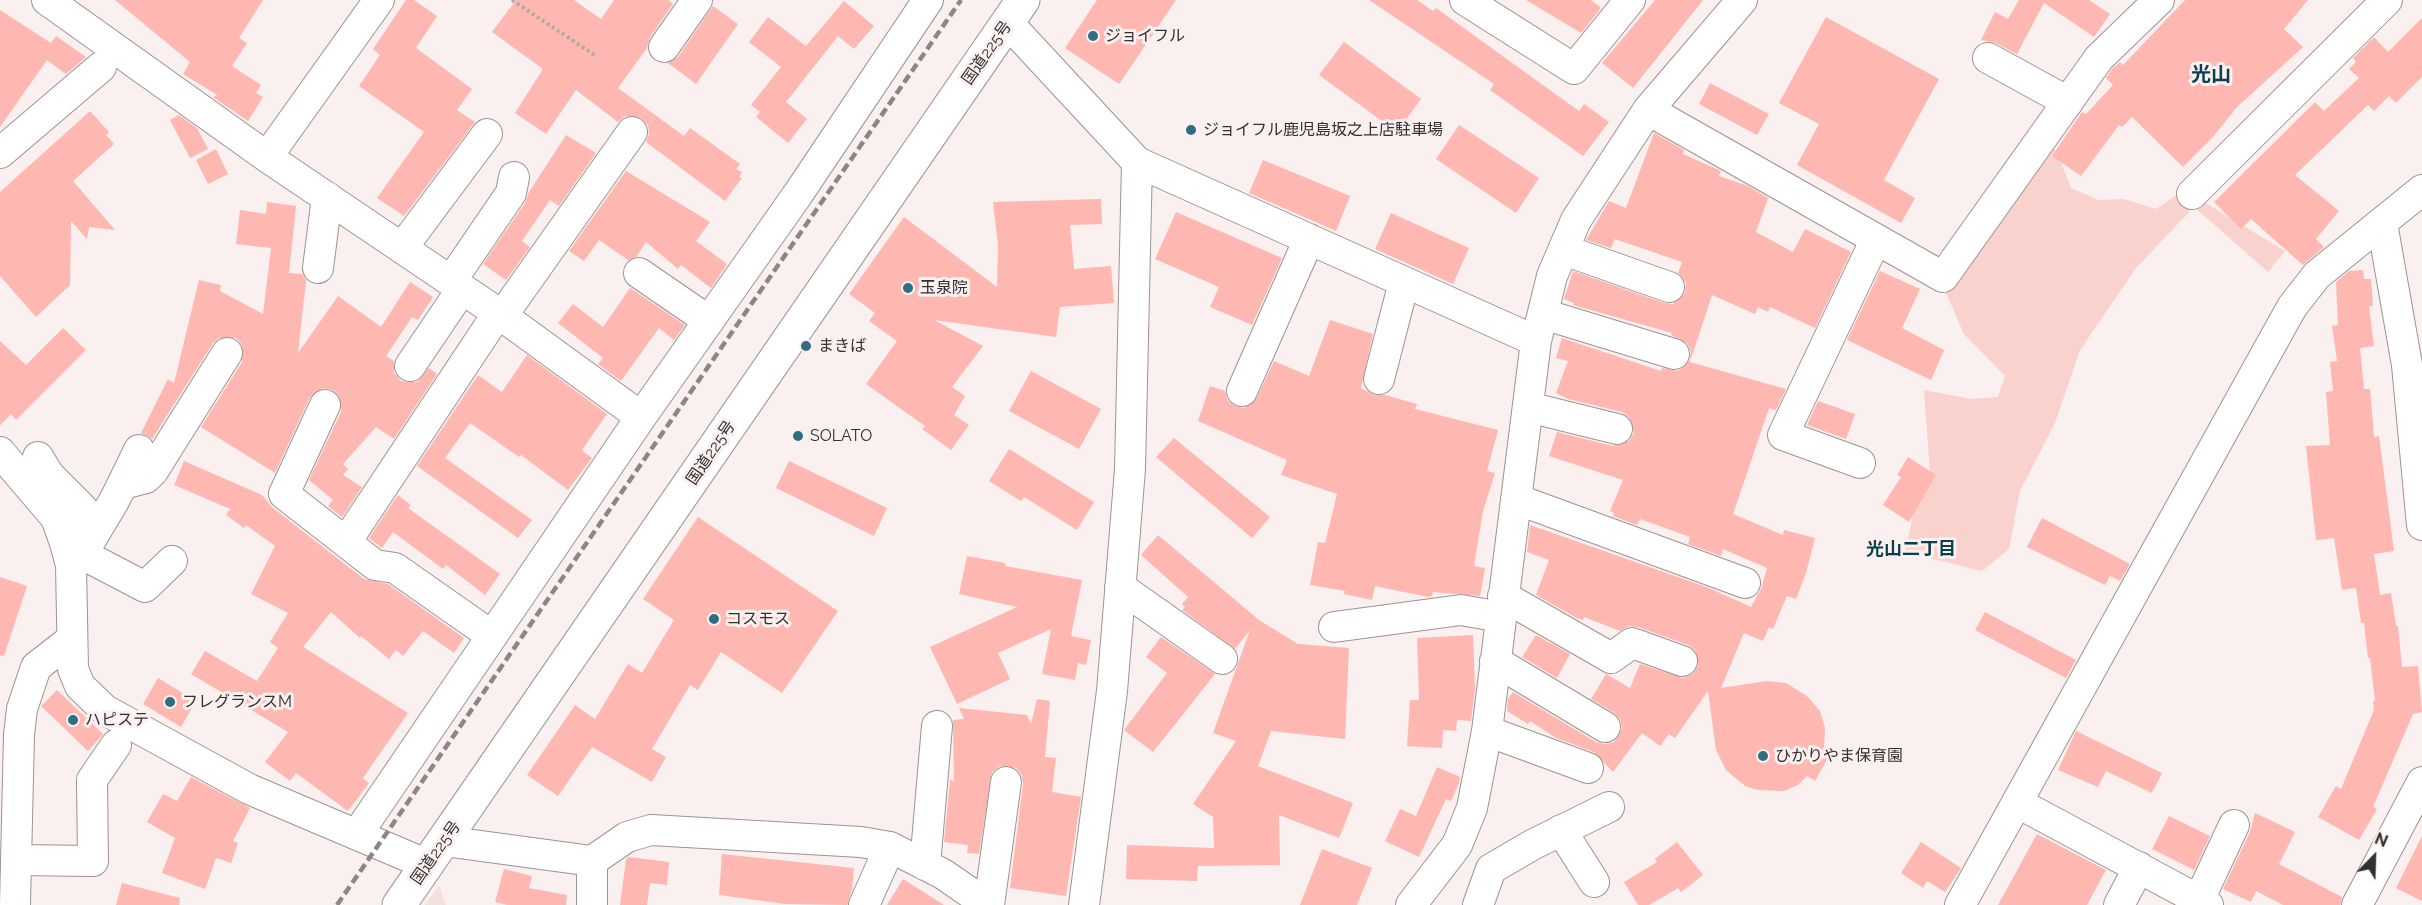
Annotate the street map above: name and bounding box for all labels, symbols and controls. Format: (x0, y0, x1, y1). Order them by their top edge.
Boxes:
street label: 国道225号 (958, 17, 1016, 89)
place label: ジョイフル (1105, 26, 1185, 46)
marker: ジョイフル (1086, 29, 1100, 43)
district label: 光山 (2191, 63, 2231, 87)
place label: ジョイフル鹿児島坂之上店駐車場 (1203, 120, 1443, 140)
marker: ジョイフル鹿児島坂之上店駐車場 (1184, 123, 1198, 137)
place label: 玉泉院 (920, 278, 968, 298)
marker: 玉泉院 (901, 281, 915, 295)
place label: まきば (818, 336, 866, 356)
marker: まきば (799, 339, 813, 353)
street label: 国道225号 (683, 417, 739, 489)
place label: SOLATO (810, 426, 872, 446)
marker: SOLATO (791, 429, 805, 443)
district label: 光山二丁目 (1866, 539, 1956, 561)
place label: コスモス (726, 609, 790, 629)
marker: コスモス (707, 612, 721, 626)
place label: フレグランスM (182, 692, 292, 712)
marker: フレグランスM (163, 695, 177, 709)
place label: ハピステ (85, 710, 149, 730)
marker: ハピステ (66, 713, 80, 727)
place label: ひかりやま保育園 (1775, 746, 1903, 766)
marker: ひかりやま保育園 (1756, 749, 1770, 763)
street label: 国道225号 (407, 817, 465, 889)
north arrow (2344, 827, 2404, 887)
text: N (2372, 829, 2391, 851)

